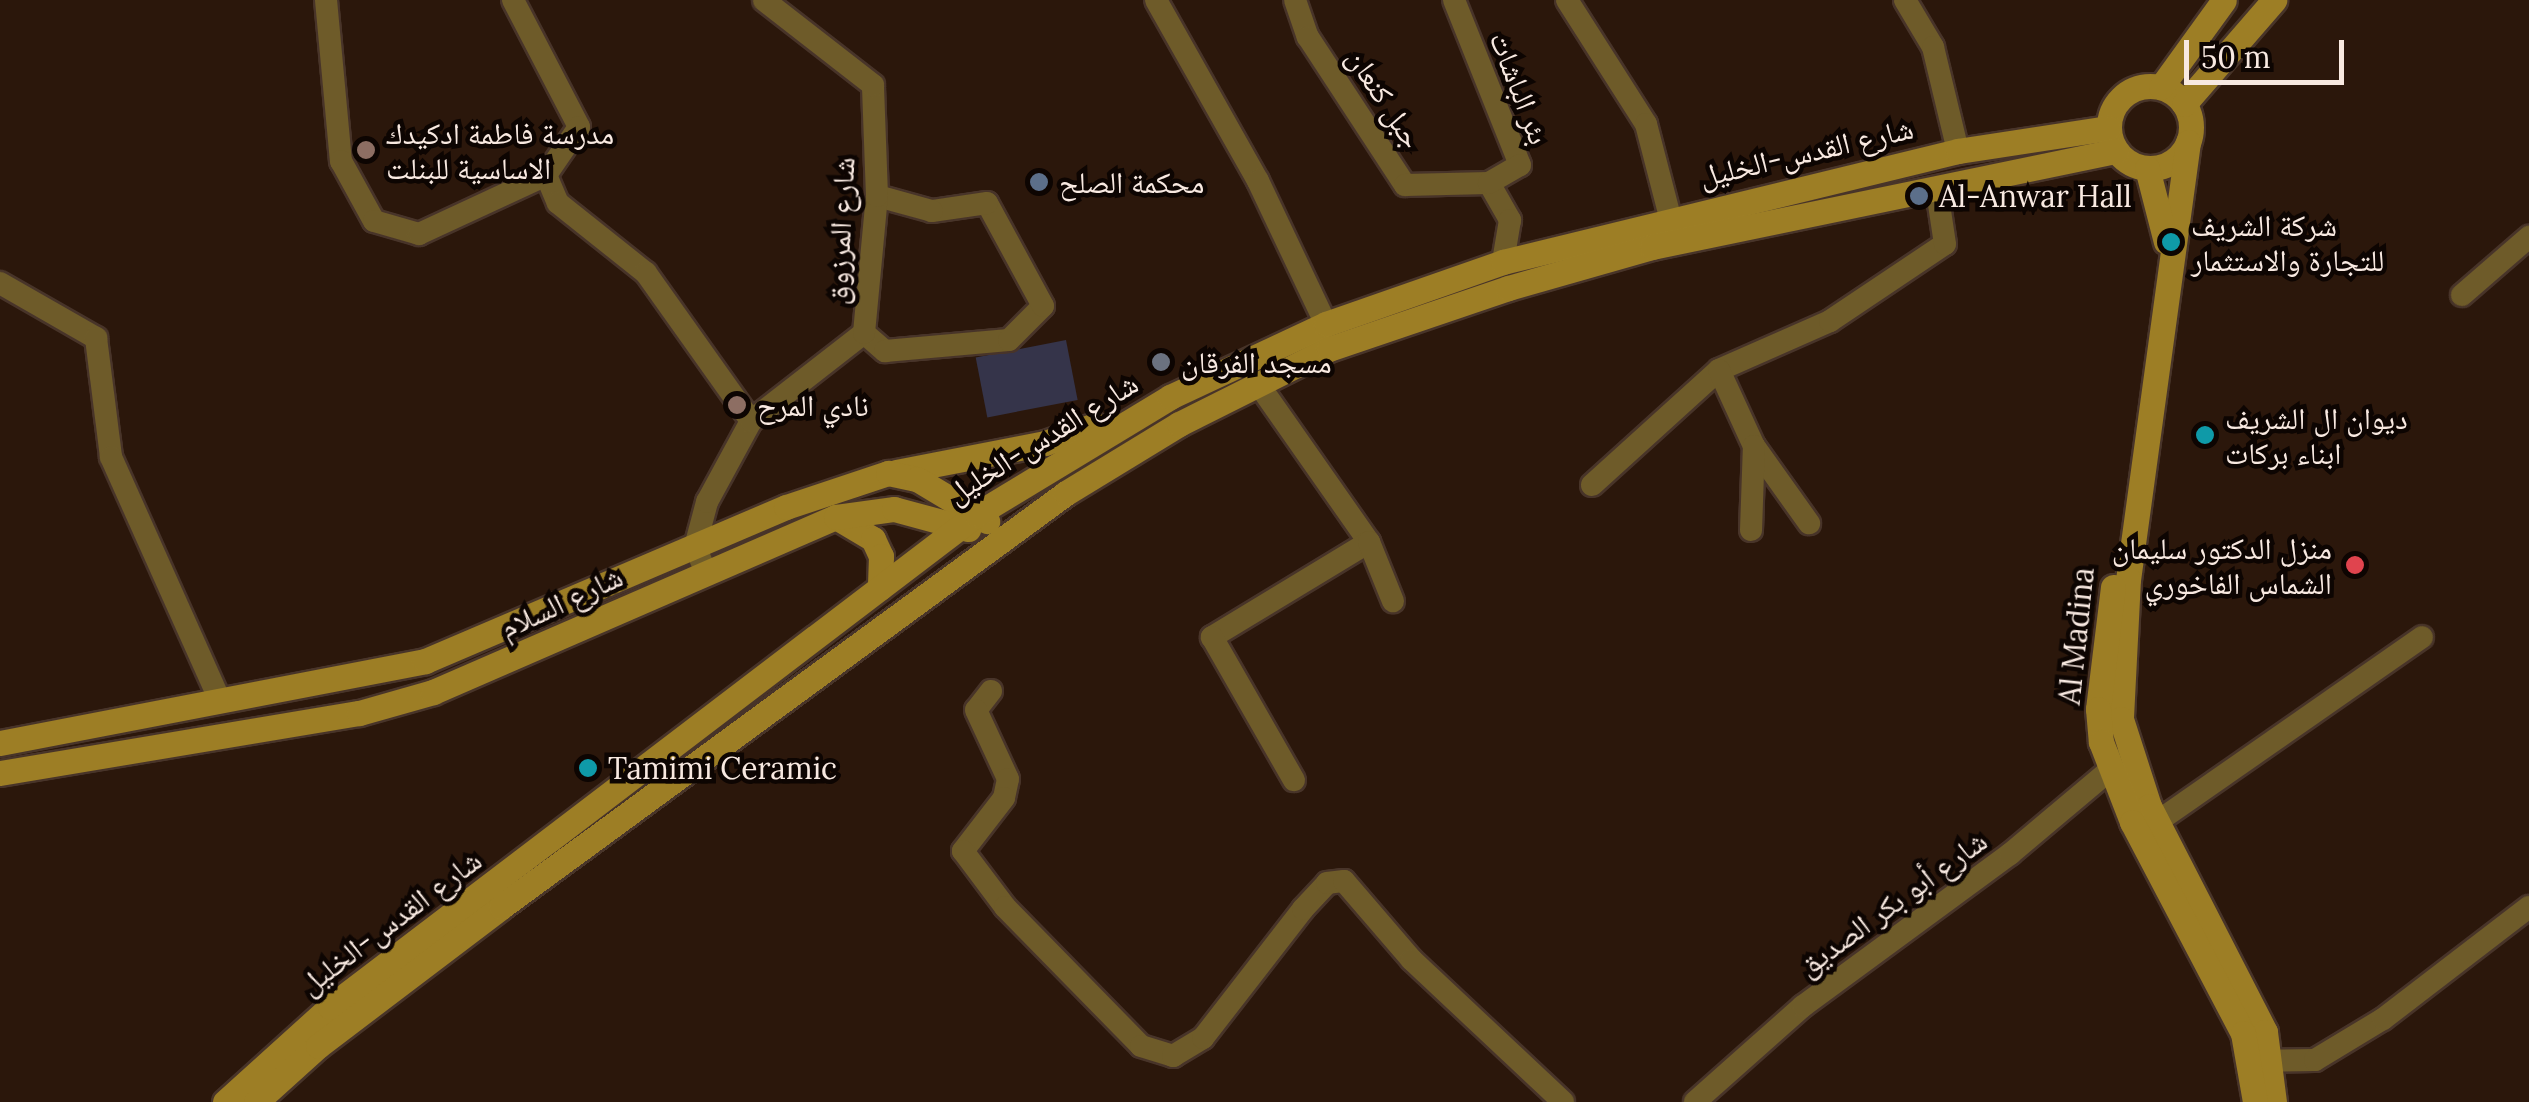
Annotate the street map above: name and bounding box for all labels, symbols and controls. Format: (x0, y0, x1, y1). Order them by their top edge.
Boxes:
scale bar (2189, 20, 2349, 82)
street label: بئر الباشات (1482, 27, 1558, 149)
text: 50 m (2201, 38, 2271, 76)
street label: جبل كنعان (1339, 41, 1431, 155)
street label: شارع القدس-الخليل (1695, 110, 1917, 194)
place label: مدرسة فاطمة ادكيدك الاساسية للبنلت (386, 115, 614, 186)
marker: مدرسة فاطمة ادكيدك الاساسية للبنلت (355, 139, 377, 161)
street label: شارع المرزوق (818, 156, 862, 306)
place label: محكمة الصلح (1059, 164, 1204, 200)
marker: محكمة الصلح (1028, 171, 1050, 193)
place label: Al-Anwar Hall (1939, 178, 2132, 214)
marker: Al-Anwar Hall (1908, 185, 1930, 207)
place label: شركة الشريف للتجارة والاستثمار (2191, 207, 2384, 278)
marker: شركة الشريف للتجارة والاستثمار (2160, 231, 2182, 253)
place label: مسجد الفرقان (1181, 344, 1332, 380)
marker: مسجد الفرقان (1150, 351, 1172, 373)
street label: شارع القدس-الخليل (940, 365, 1144, 511)
place label: نادي المرح (757, 387, 869, 423)
marker: نادي المرح (726, 394, 748, 416)
place label: ديوان ال الشريف ابناء بركات (2225, 400, 2408, 470)
marker: ديوان ال الشريف ابناء بركات (2194, 424, 2216, 446)
place label: منزل الدكتور سليمان الشماس الفاخوري (2112, 530, 2332, 600)
marker: منزل الدكتور سليمان الشماس الفاخوري (2342, 552, 2368, 578)
street label: شارع السلام (494, 558, 628, 646)
street label: Al Madina (2051, 566, 2101, 706)
place label: Tamimi Ceramic (608, 750, 837, 786)
marker: Tamimi Ceramic (577, 757, 599, 779)
street label: شارع أبو بكر الصديق (1790, 822, 1994, 984)
street label: شارع القدس-الخليل (292, 842, 488, 1002)

